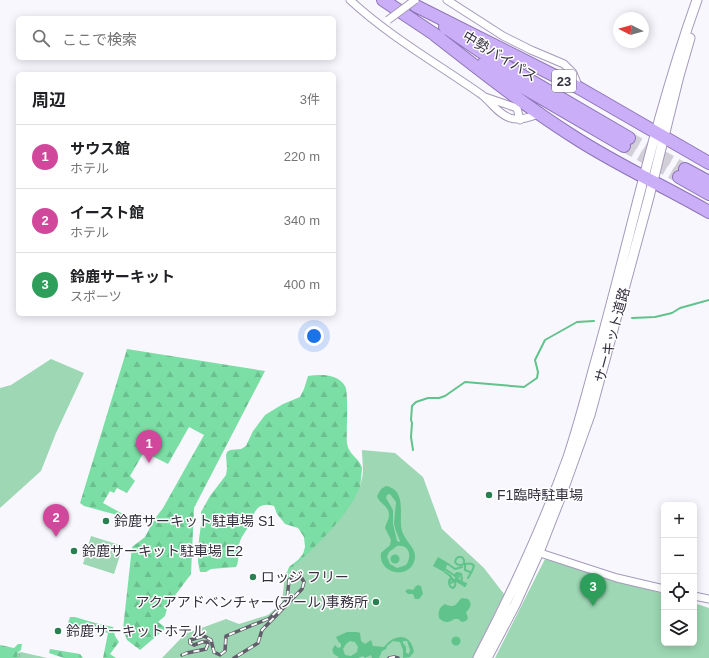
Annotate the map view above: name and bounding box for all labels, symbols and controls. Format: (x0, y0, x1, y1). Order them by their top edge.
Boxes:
north arrow (613, 12, 649, 48)
search box (16, 16, 336, 60)
icon: search (30, 27, 52, 49)
street label: 中勢バイパス (460, 28, 540, 84)
text: ここで検索 (62, 31, 137, 48)
road number: 23 (552, 70, 576, 92)
text: 周辺 (32, 91, 66, 110)
text: 3件 (300, 92, 320, 107)
text: サウス館 (70, 140, 130, 157)
text: 1 (41, 149, 49, 164)
text: 220 m (284, 149, 320, 164)
text: ホテル (70, 161, 109, 176)
text: イースト館 (70, 204, 144, 221)
text: 2 (41, 213, 49, 228)
text: 340 m (284, 213, 320, 228)
text: ホテル (70, 225, 109, 240)
text: 鈴鹿サーキット (70, 268, 175, 285)
text: 3 (41, 277, 49, 292)
text: 400 m (284, 277, 320, 292)
street label: サーキット道路 (592, 286, 632, 384)
text: スポーツ (70, 289, 122, 304)
your location (304, 326, 324, 346)
pin: 1 (136, 430, 162, 463)
place label: F1臨時駐車場 (497, 487, 583, 503)
marker: F1臨時駐車場 (484, 490, 494, 500)
map controls (661, 502, 697, 646)
button: + (661, 502, 697, 538)
pin: 2 (43, 504, 69, 537)
place label: 鈴鹿サーキット駐車場 S1 (114, 513, 275, 529)
marker: 鈴鹿サーキット駐車場 S1 (101, 516, 111, 526)
button: − (661, 538, 697, 574)
place label: 鈴鹿サーキット駐車場 E2 (82, 543, 243, 559)
marker: 鈴鹿サーキット駐車場 E2 (69, 546, 79, 556)
place label: ロッジ フリー (261, 569, 349, 585)
marker: ロッジ フリー (248, 572, 258, 582)
pin: 3 (580, 573, 606, 606)
button: locate (661, 574, 697, 610)
place label: アクアアドベンチャー(プール)事務所 (136, 594, 368, 610)
marker: アクアアドベンチャー(プール)事務所 (371, 597, 381, 607)
button: layers (661, 610, 697, 646)
place label: 鈴鹿サーキットホテル (66, 623, 206, 639)
marker: 鈴鹿サーキットホテル (53, 626, 63, 636)

